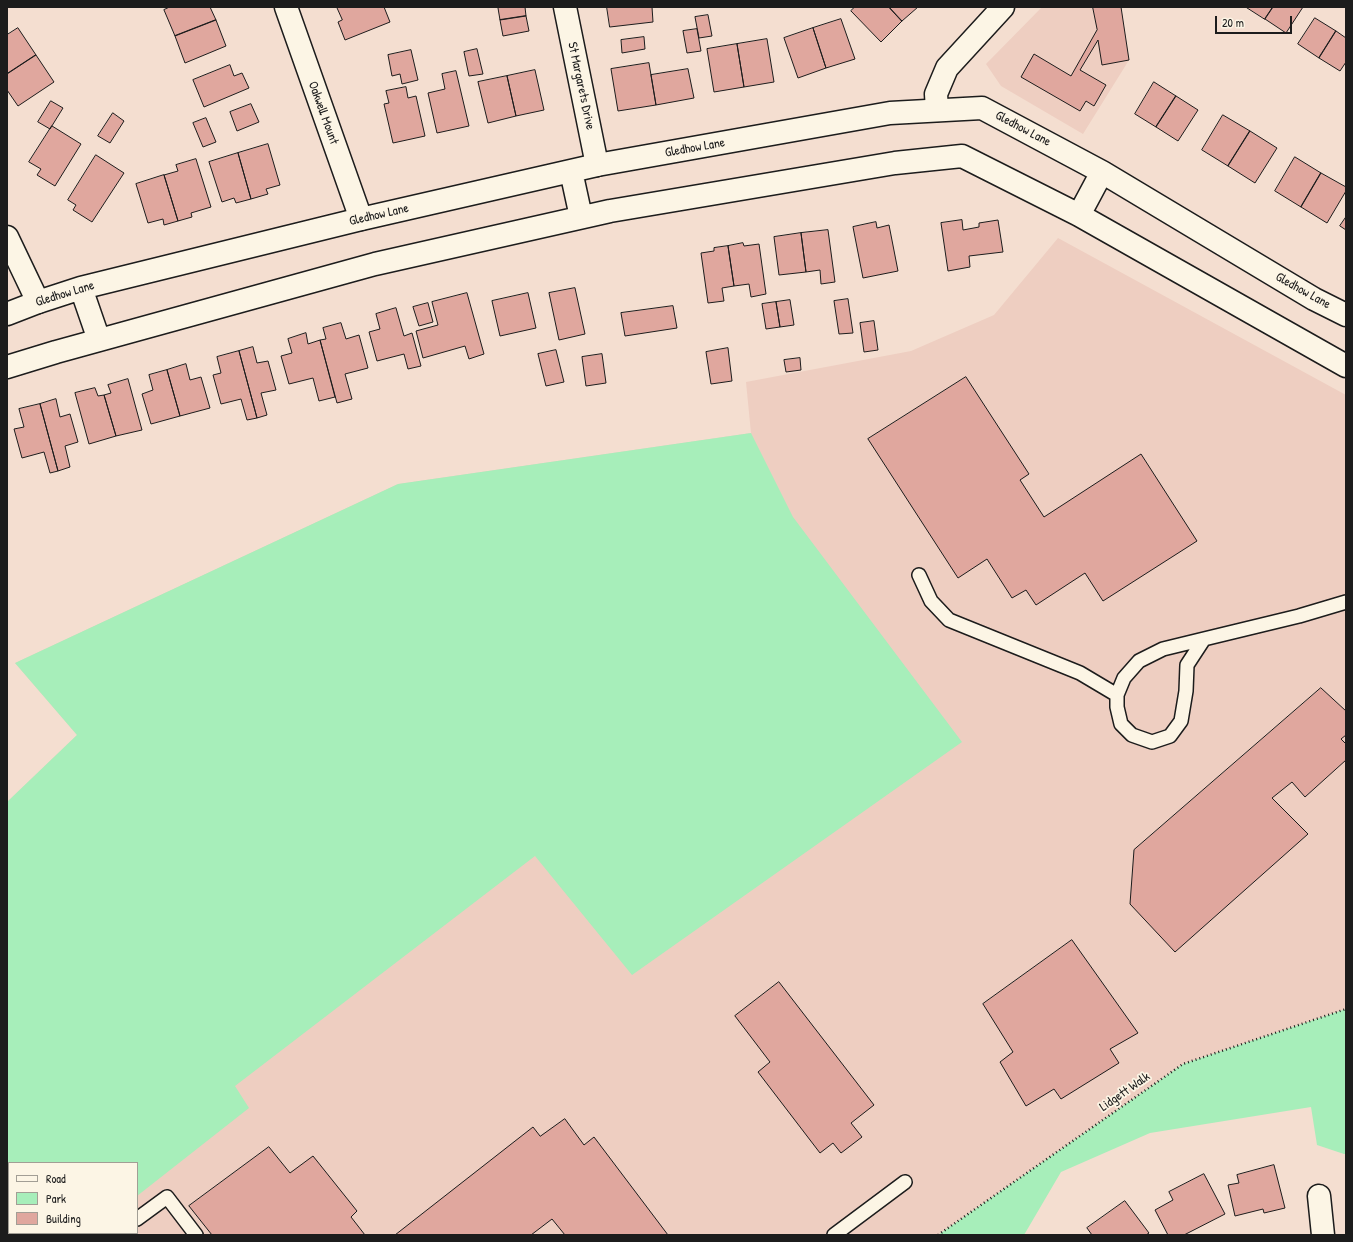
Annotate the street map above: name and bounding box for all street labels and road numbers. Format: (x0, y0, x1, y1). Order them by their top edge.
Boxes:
street label: St Margarets Drive (564, 41, 598, 131)
street label: Oakwell Mount (304, 79, 342, 147)
street label: Gledhow Lane (993, 108, 1053, 150)
street label: Gledhow Lane (664, 135, 726, 161)
street label: Gledhow Lane (348, 201, 410, 229)
street label: Gledhow Lane (1273, 269, 1333, 313)
street label: Gledhow Lane (34, 278, 96, 310)
street label: Lidgett Walk (1097, 1069, 1153, 1115)

